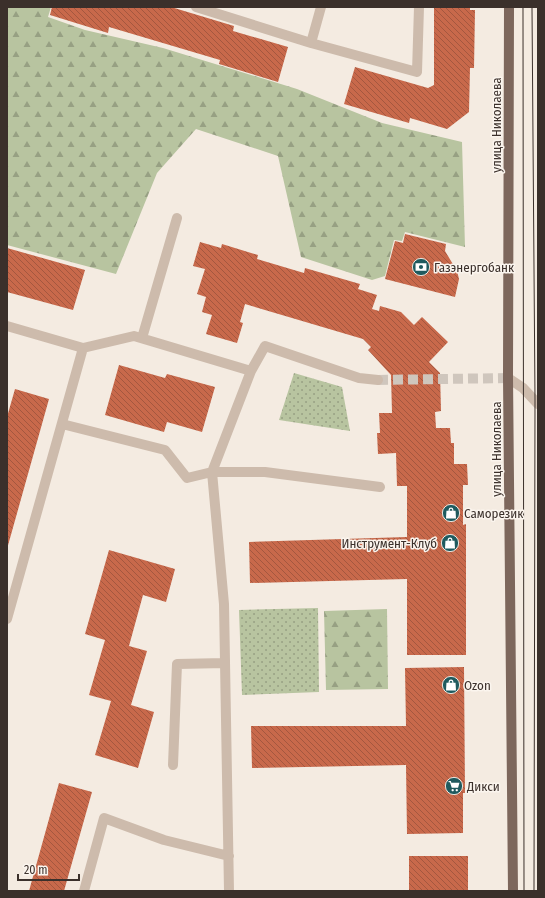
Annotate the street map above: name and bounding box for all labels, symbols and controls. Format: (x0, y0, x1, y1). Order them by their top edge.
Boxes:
street label: улица Николаева (489, 77, 504, 173)
bank icon: Газэнергобанк (411, 257, 431, 277)
place label: Газэнергобанк (434, 260, 514, 275)
street label: улица Николаева (489, 401, 504, 497)
shop icon: Саморезик (441, 503, 461, 523)
place label: Саморезик (464, 506, 523, 521)
shop icon: Инструмент-Клуб (440, 533, 460, 553)
place label: Инструмент-Клуб (341, 536, 437, 551)
shop icon: Ozon (441, 675, 461, 695)
place label: Ozon (464, 678, 491, 693)
supermarket icon: Дикси (444, 776, 464, 796)
place label: Дикси (466, 779, 500, 794)
scale bar (18, 856, 79, 882)
text: 20 m (24, 863, 48, 877)

